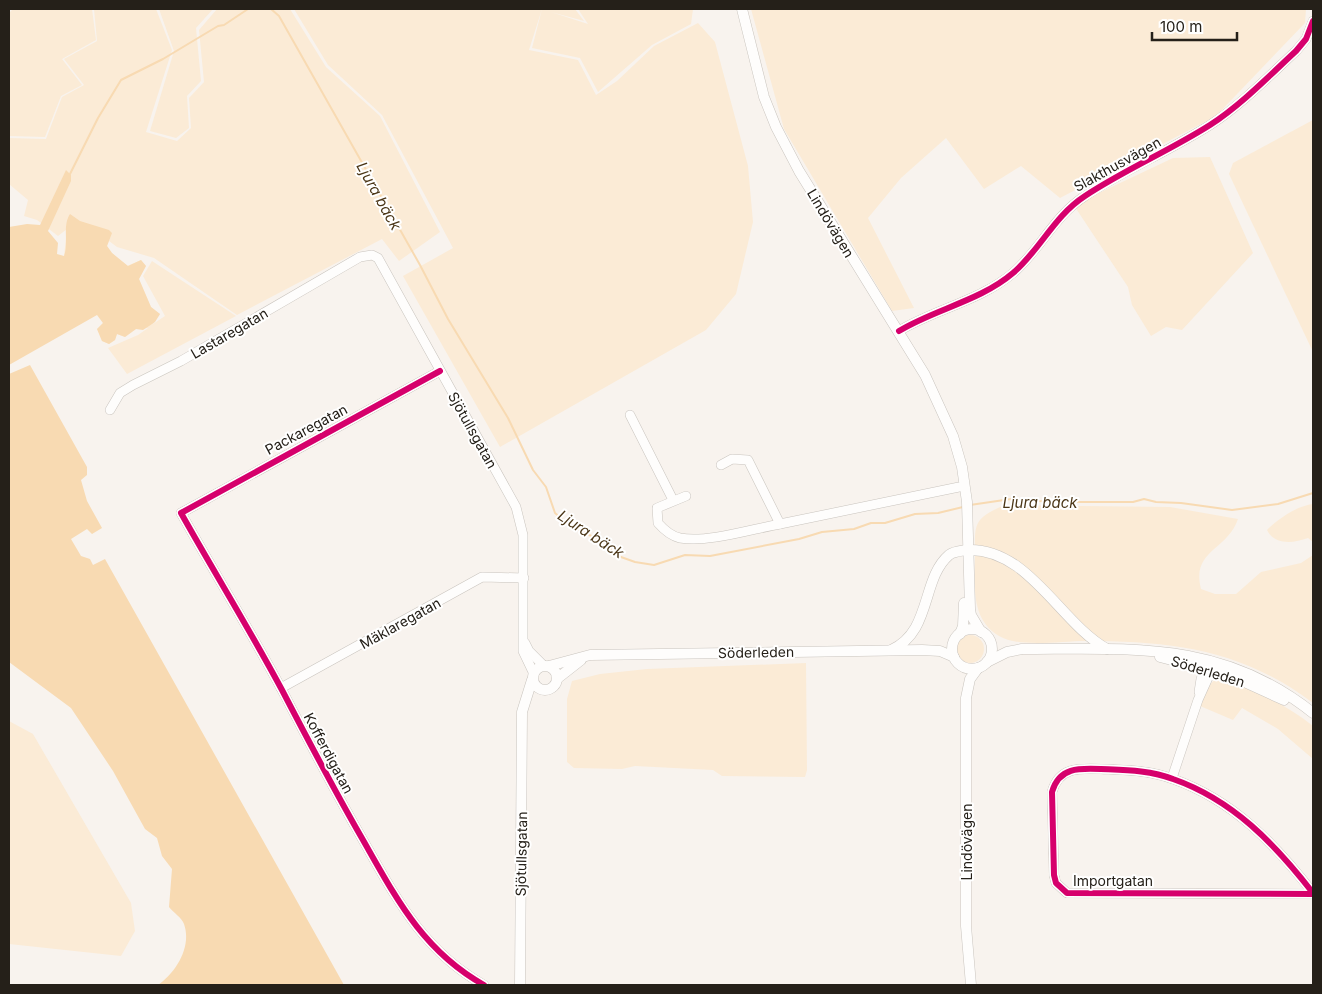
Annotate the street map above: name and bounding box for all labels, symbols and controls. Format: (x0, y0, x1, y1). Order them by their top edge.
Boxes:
scale bar (1152, 10, 1237, 42)
text: 100 m (1160, 17, 1202, 36)
street label: Slakthusvägen (1070, 133, 1164, 195)
water label: Ljura bäck (352, 159, 406, 234)
street label: Lindövägen (804, 186, 858, 260)
street label: Lastaregatan (187, 304, 271, 362)
street label: Sjötullsgatan (445, 389, 501, 471)
street label: Packaregatan (262, 400, 350, 458)
water label: Ljura bäck (1002, 493, 1078, 512)
water label: Ljura bäck (554, 506, 628, 563)
street label: Mäklaregatan (357, 594, 443, 652)
street label: Söderleden (718, 643, 794, 661)
street label: Söderleden (1169, 652, 1247, 690)
street label: Kofferdigatan (301, 710, 357, 796)
street label: Lindövägen (958, 804, 975, 880)
street label: Sjötullsgatan (512, 811, 530, 897)
street label: Importgatan (1073, 872, 1153, 889)

